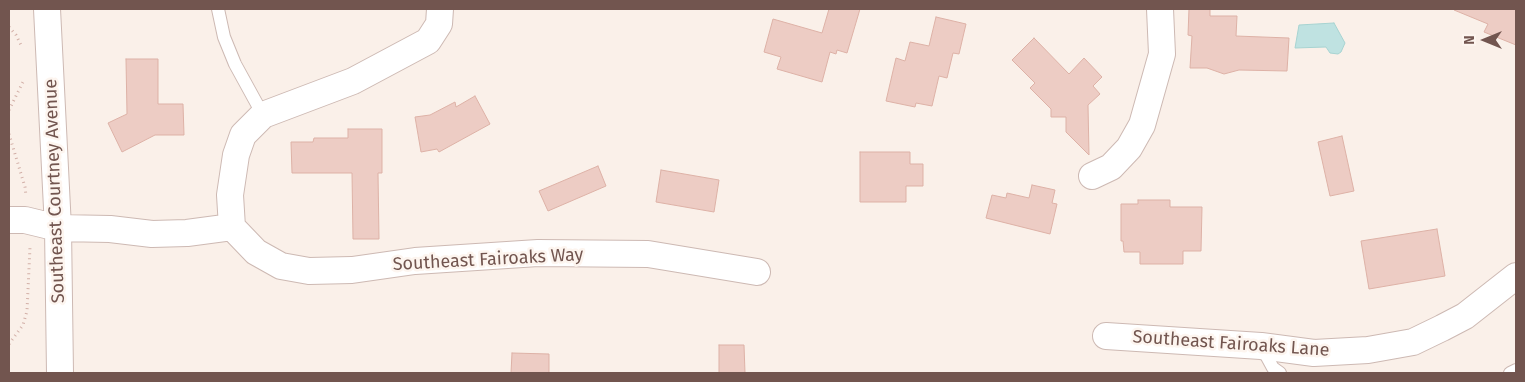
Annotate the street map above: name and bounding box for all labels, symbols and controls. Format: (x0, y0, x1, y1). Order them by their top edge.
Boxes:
north arrow (1460, 15, 1510, 65)
text: N (1461, 35, 1478, 45)
street label: Southeast Courtney Avenue (40, 78, 70, 304)
street label: Southeast Fairoaks Way (392, 244, 584, 276)
street label: Southeast Fairoaks Lane (1132, 326, 1330, 362)

